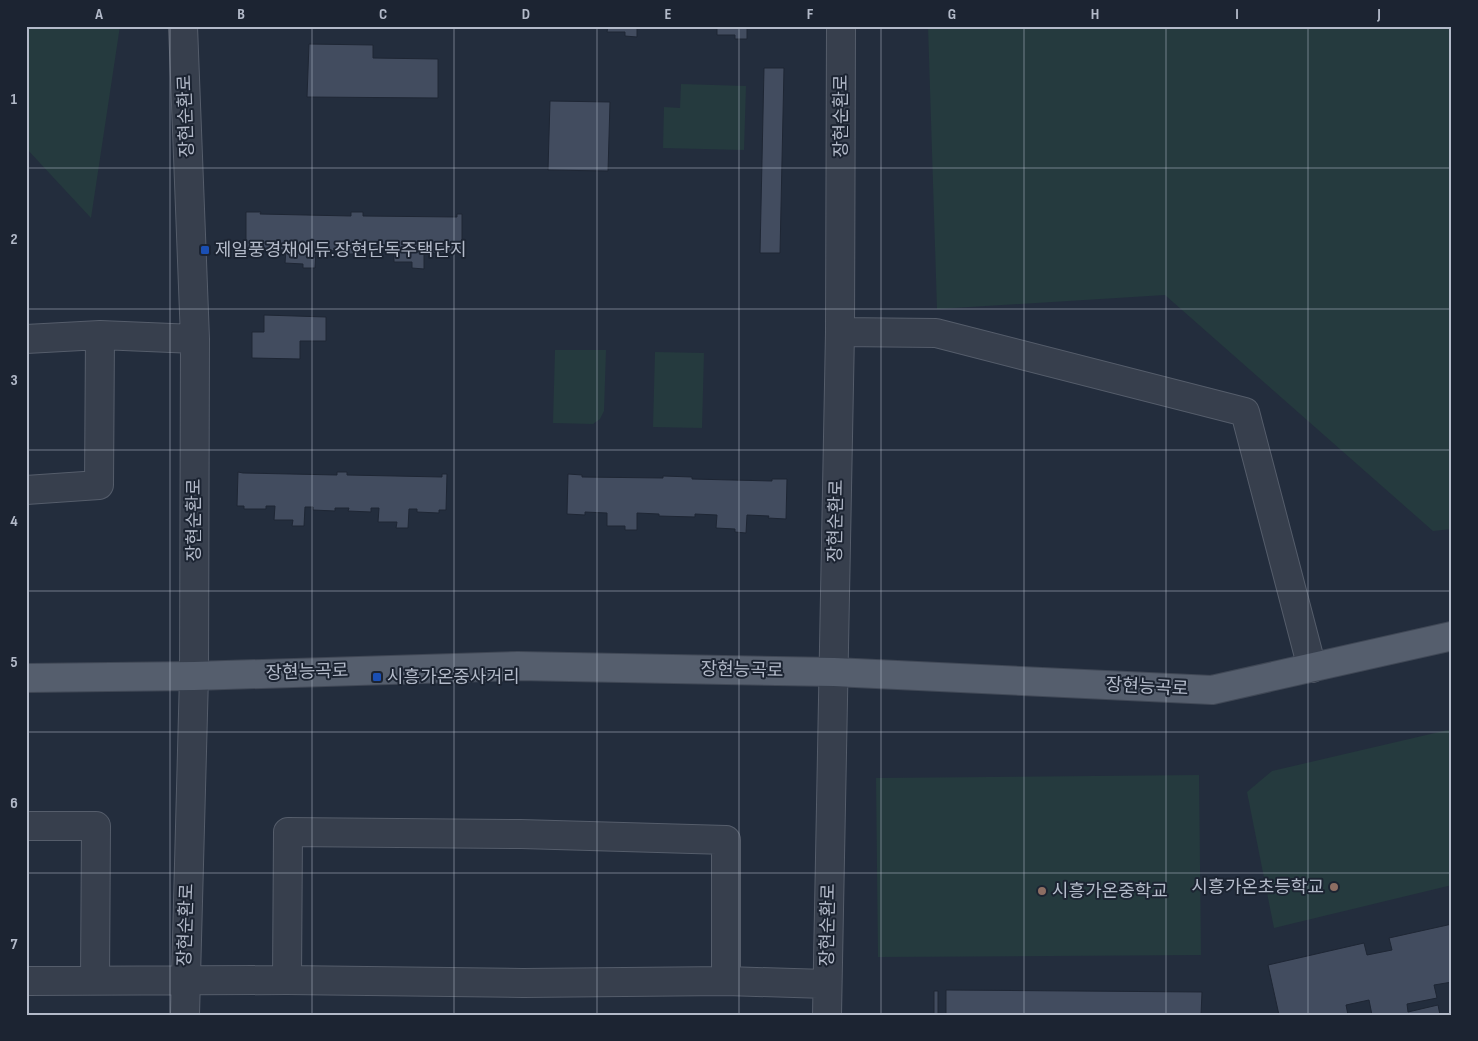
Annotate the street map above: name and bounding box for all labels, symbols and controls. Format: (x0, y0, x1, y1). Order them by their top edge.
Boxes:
text: A (94, 5, 103, 24)
text: B (237, 5, 245, 24)
text: C (379, 5, 387, 24)
text: D (522, 5, 530, 24)
text: E (665, 5, 672, 24)
text: F (807, 5, 814, 24)
text: G (948, 5, 956, 24)
text: H (1091, 5, 1099, 24)
text: I (1235, 5, 1239, 24)
text: J (1376, 5, 1381, 24)
street label: 장현순환로 (174, 74, 198, 158)
street label: 장현순환로 (831, 75, 852, 157)
text: 1 (11, 90, 18, 109)
text: 2 (10, 230, 18, 249)
place label: 제일풍경채에듀.장현단독주택단지 (215, 240, 467, 261)
marker: 제일풍경채에듀.장현단독주택단지 (199, 244, 211, 256)
text: 3 (10, 371, 18, 390)
street label: 장현순환로 (184, 479, 205, 561)
street label: 장현순환로 (825, 479, 847, 563)
text: 4 (10, 512, 18, 531)
text: 5 (10, 653, 18, 672)
street label: 장현능곡로 (700, 659, 784, 681)
street label: 장현능곡로 (265, 660, 349, 684)
place label: 시흥가온중사거리 (387, 667, 519, 688)
marker: 시흥가온중사거리 (371, 671, 383, 683)
street label: 장현능곡로 (1105, 674, 1189, 700)
text: 6 (10, 794, 18, 813)
place label: 시흥가온초등학교 (1192, 877, 1324, 898)
place label: 시흥가온중학교 (1052, 881, 1168, 902)
marker: 시흥가온초등학교 (1328, 881, 1340, 893)
street label: 장현순환로 (174, 883, 198, 967)
street label: 장현순환로 (817, 883, 839, 967)
marker: 시흥가온중학교 (1036, 885, 1048, 897)
text: 7 (11, 935, 18, 954)

